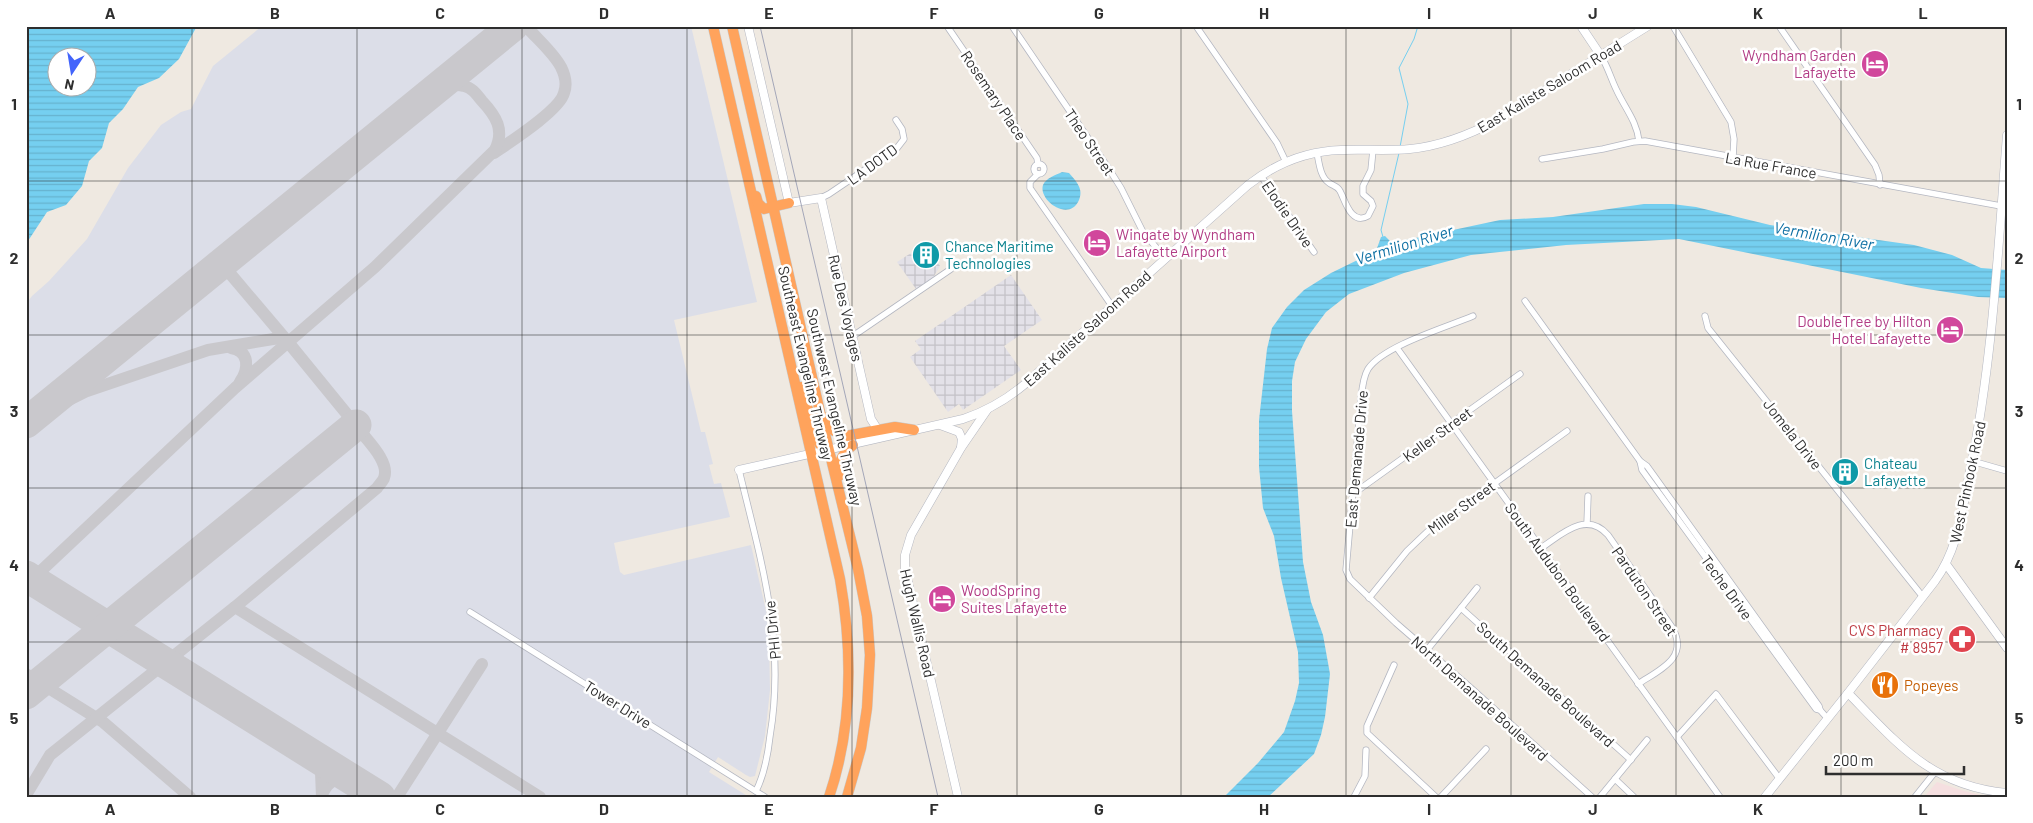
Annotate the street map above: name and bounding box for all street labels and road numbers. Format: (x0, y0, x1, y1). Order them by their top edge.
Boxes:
street label: East Kaliste Saloom Road (1474, 36, 1624, 136)
street label: Rosemary Place (957, 47, 1031, 143)
street label: Theo Street (1061, 105, 1119, 179)
street label: LA DOTD (843, 140, 901, 188)
street label: La Rue France (1724, 148, 1818, 182)
street label: Elodie Drive (1259, 177, 1317, 251)
street label: Rue Des Voyages (825, 253, 867, 363)
street label: Southeast Evangeline Thruway (775, 264, 837, 462)
street label: East Kaliste Saloom Road (1020, 266, 1154, 390)
street label: Southwest Evangeline Thruway (804, 307, 866, 507)
street label: East Demanade Drive (1341, 389, 1371, 529)
street label: Jomela Drive (1760, 395, 1826, 473)
street label: Keller Street (1399, 403, 1475, 465)
street label: West Pinhook Road (1945, 419, 1989, 545)
street label: Miller Street (1424, 477, 1498, 537)
street label: South Audubon Boulevard (1502, 499, 1614, 645)
street label: Parduton Street (1609, 543, 1681, 639)
street label: Teche Drive (1697, 551, 1757, 623)
street label: Hugh Wallis Road (897, 567, 939, 679)
street label: PHI Drive (760, 600, 784, 660)
street label: South Demanade Boulevard (1474, 617, 1618, 751)
street label: North Demanade Boulevard (1408, 632, 1552, 764)
street label: Tower Drive (581, 676, 655, 732)

